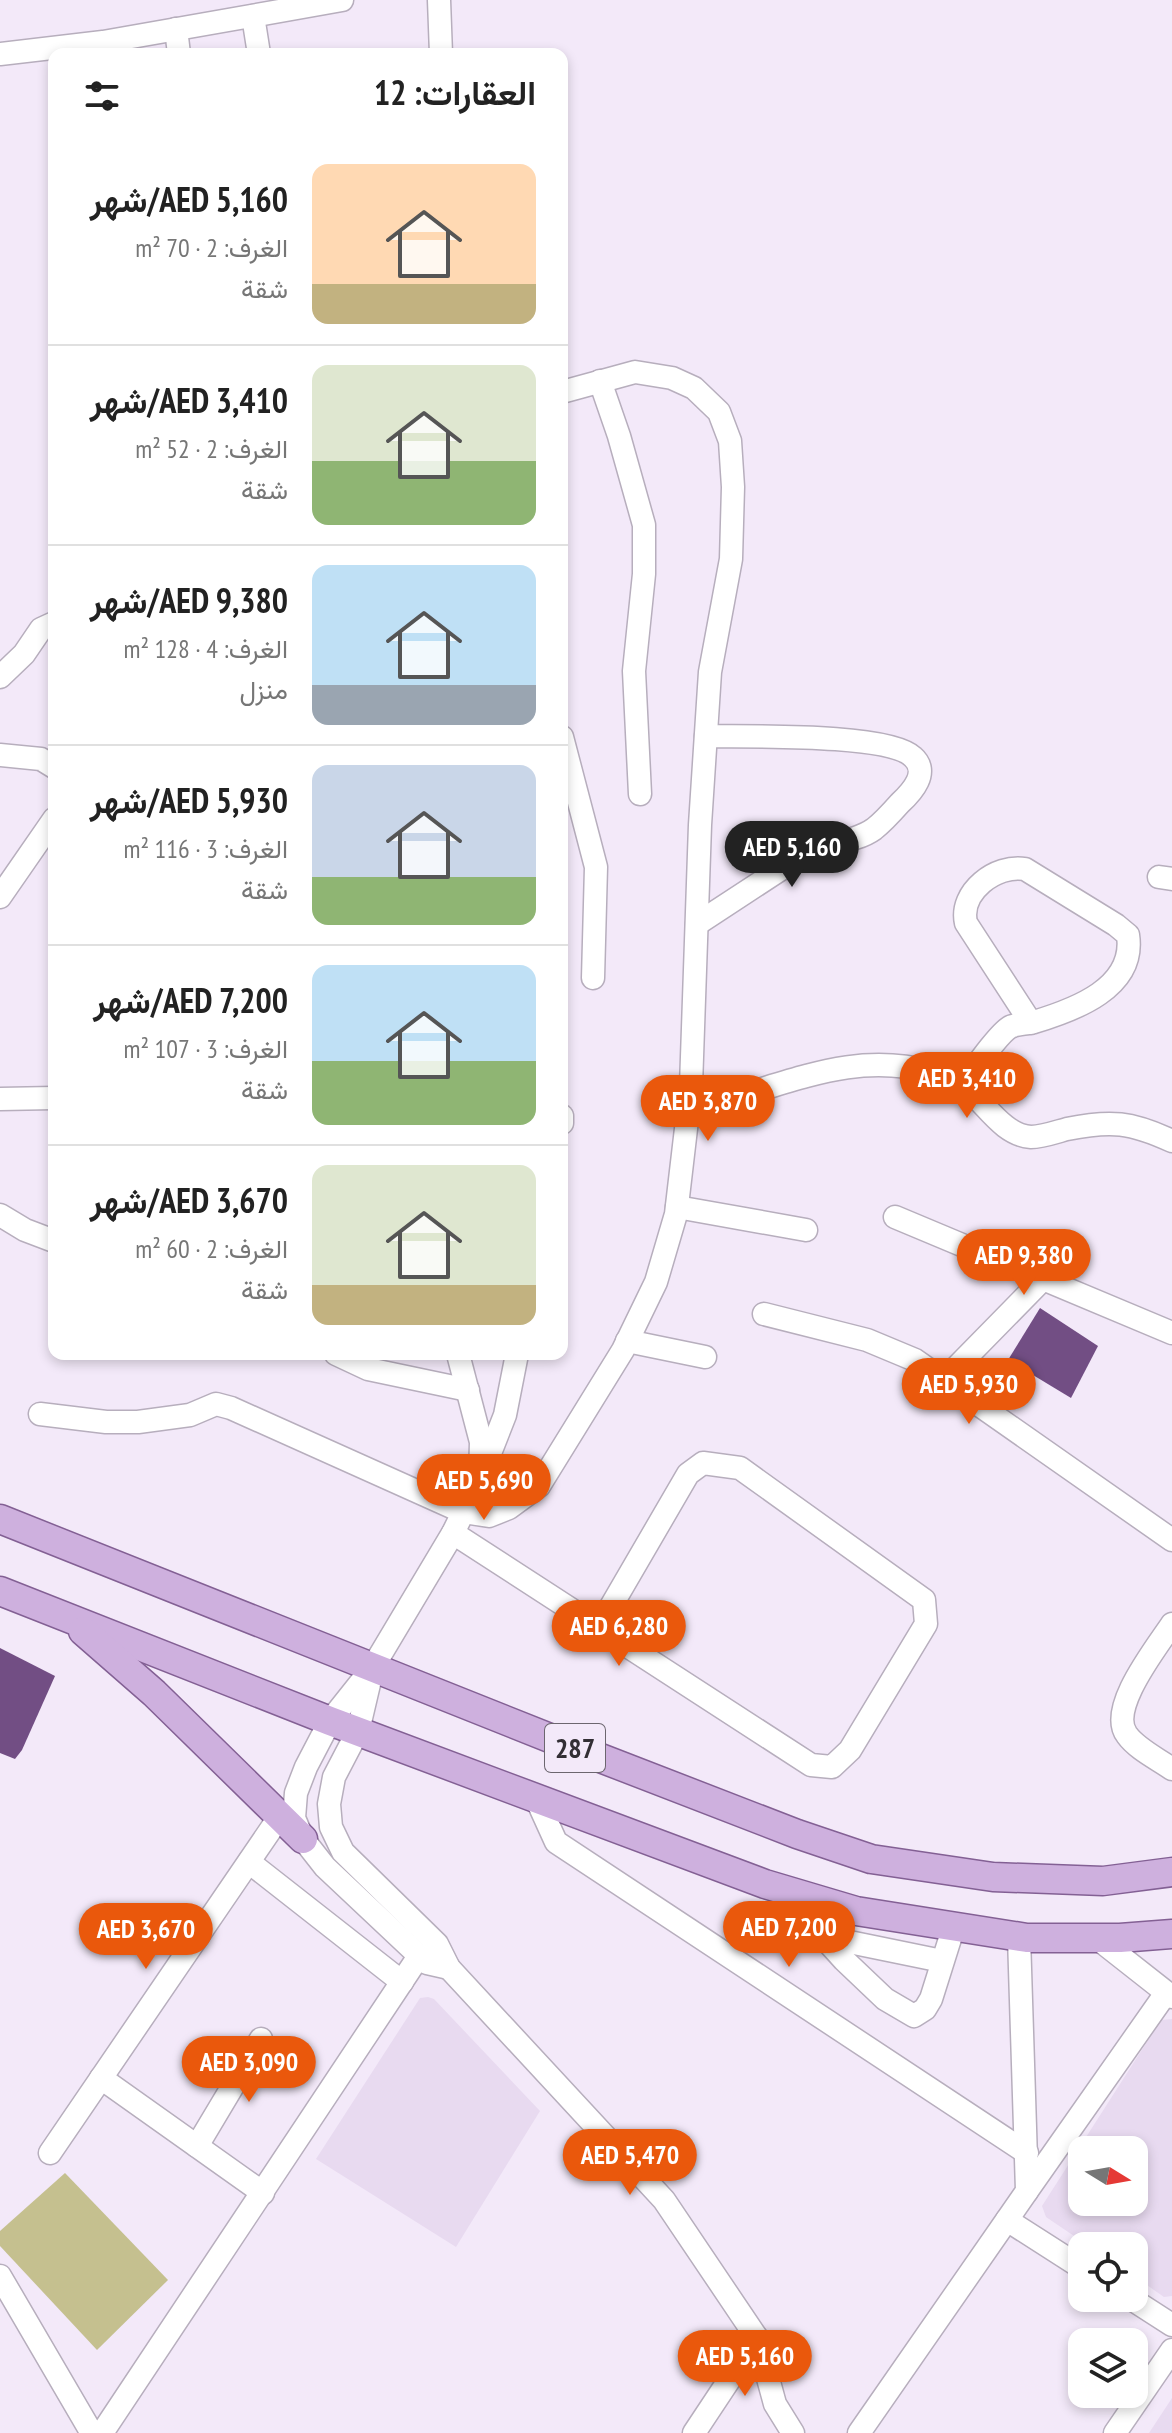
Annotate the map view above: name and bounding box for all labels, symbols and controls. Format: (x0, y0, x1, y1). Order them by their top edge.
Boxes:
text: العقارات: 12 (374, 70, 536, 114)
icon: filters (80, 74, 124, 118)
text: AED 5,160/شهر (90, 177, 288, 221)
icon: home (376, 196, 472, 292)
text: الغرف: 2 · 70 m² (135, 231, 288, 264)
text: شقة (241, 272, 288, 305)
text: AED 3,410/شهر (90, 378, 288, 422)
icon: home (376, 397, 472, 493)
text: الغرف: 2 · 52 m² (135, 432, 288, 465)
text: شقة (241, 473, 288, 506)
text: AED 9,380/شهر (90, 578, 288, 622)
icon: home (376, 597, 472, 693)
text: الغرف: 4 · 128 m² (124, 632, 288, 665)
text: منزل (239, 673, 288, 706)
text: AED 5,930/شهر (90, 778, 288, 822)
icon: home (376, 797, 472, 893)
pin: AED 5,160 (700, 821, 884, 889)
text: AED 5,160 (743, 830, 841, 863)
text: الغرف: 3 · 116 m² (124, 832, 288, 865)
text: شقة (241, 873, 288, 906)
text: AED 7,200/شهر (93, 978, 288, 1022)
icon: home (376, 997, 472, 1093)
text: الغرف: 3 · 107 m² (124, 1032, 288, 1065)
pin: AED 3,410 (875, 1052, 1059, 1120)
text: AED 3,410 (918, 1061, 1016, 1094)
text: شقة (241, 1073, 288, 1106)
pin: AED 3,870 (616, 1075, 800, 1143)
text: AED 3,870 (659, 1084, 757, 1117)
text: AED 3,670/شهر (90, 1178, 288, 1222)
icon: home (376, 1197, 472, 1293)
pin: AED 9,380 (932, 1229, 1116, 1297)
text: الغرف: 2 · 60 m² (135, 1232, 288, 1265)
text: AED 9,380 (975, 1238, 1073, 1271)
text: شقة (241, 1273, 288, 1306)
pin: AED 5,930 (877, 1358, 1061, 1426)
text: AED 5,930 (920, 1367, 1018, 1400)
pin: AED 5,690 (392, 1454, 576, 1522)
text: AED 5,690 (435, 1463, 533, 1496)
pin: AED 6,280 (527, 1600, 711, 1668)
text: AED 6,280 (570, 1609, 668, 1642)
road number: 287 (545, 1724, 605, 1772)
pin: AED 7,200 (697, 1901, 881, 1969)
pin: AED 3,670 (54, 1903, 238, 1971)
text: AED 7,200 (741, 1910, 837, 1943)
text: AED 3,670 (97, 1912, 195, 1945)
pin: AED 3,090 (157, 2036, 341, 2104)
text: AED 3,090 (200, 2045, 298, 2078)
pin: AED 5,470 (538, 2129, 722, 2197)
north arrow (1068, 2136, 1148, 2216)
map controls (1068, 2136, 1148, 2408)
text: AED 5,470 (581, 2138, 679, 2171)
button: locate (1068, 2232, 1148, 2312)
button: layers (1068, 2328, 1148, 2408)
pin: AED 5,160 (653, 2330, 837, 2398)
text: AED 5,160 (696, 2339, 794, 2372)

